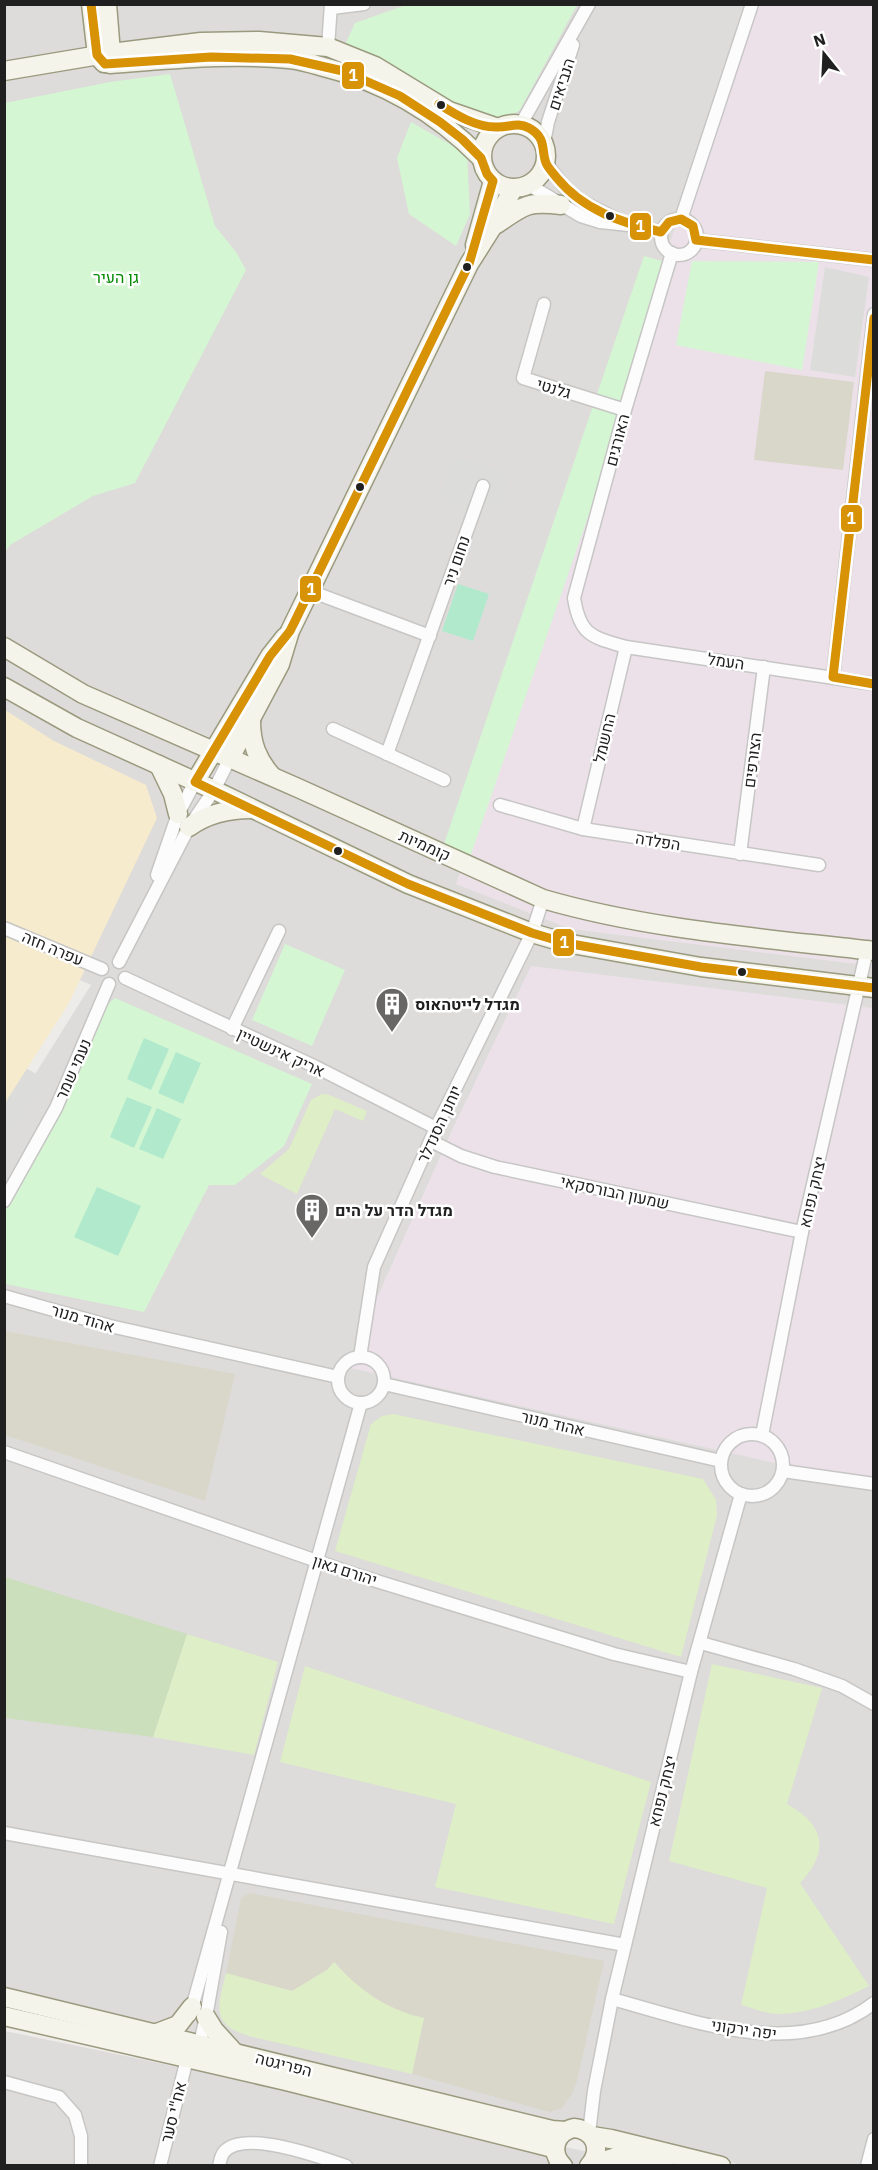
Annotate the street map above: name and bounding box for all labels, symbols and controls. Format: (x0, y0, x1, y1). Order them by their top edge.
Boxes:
north arrow (794, 24, 854, 84)
text: N (811, 28, 828, 51)
street label: הנביאים (543, 55, 579, 113)
line badge: 1 (341, 61, 365, 90)
text: 1 (348, 65, 358, 85)
unlabelled marker (435, 99, 447, 111)
unlabelled marker (604, 210, 616, 222)
line badge: 1 (629, 212, 652, 241)
text: 1 (635, 216, 645, 236)
unlabelled marker (461, 261, 473, 273)
park label: גן העיר (93, 267, 139, 287)
street label: גלנטי (534, 373, 574, 403)
street label: האורגים (600, 412, 634, 468)
unlabelled marker (354, 481, 366, 493)
line badge: 1 (840, 504, 863, 533)
text: 1 (846, 508, 856, 528)
street label: נחום ניר (438, 533, 474, 589)
line badge: 1 (299, 575, 322, 603)
text: 1 (306, 579, 316, 599)
street label: העמל (706, 649, 746, 673)
street label: החשמל (589, 711, 619, 765)
street label: הצורפים (739, 731, 765, 789)
street label: קוממיות (396, 825, 454, 865)
street label: הפלדה (634, 828, 682, 854)
unlabelled marker (332, 845, 344, 857)
street label: עפרה חזה (19, 926, 87, 970)
line badge: 1 (552, 928, 575, 957)
text: 1 (559, 932, 569, 952)
unlabelled marker (736, 966, 748, 978)
building icon: מגדל לייטהאוס (374, 986, 410, 1033)
place label: מגדל לייטהאוס (415, 994, 520, 1014)
street label: אריק אינשטיין (234, 1023, 328, 1081)
street label: נעמי שמר (51, 1035, 95, 1103)
street label: יוחנן הסנדלר (412, 1082, 466, 1166)
street label: יצחק נפחא (794, 1154, 830, 1230)
street label: שמעון הבורסקאי (559, 1171, 671, 1213)
building icon: מגדל הדר על הים (294, 1192, 330, 1239)
place label: מגדל הדר על הים (335, 1200, 453, 1220)
street label: אהוד מנור (49, 1299, 117, 1337)
street label: אהוד מנור (519, 1406, 587, 1440)
street label: יהורם גאון (310, 1550, 380, 1590)
street label: יצחק נפחא (643, 1753, 681, 1829)
street label: יפה ירקוני (710, 2015, 778, 2043)
street label: הפריגטה (254, 2047, 314, 2081)
street label: אח"י סער (156, 2079, 190, 2145)

